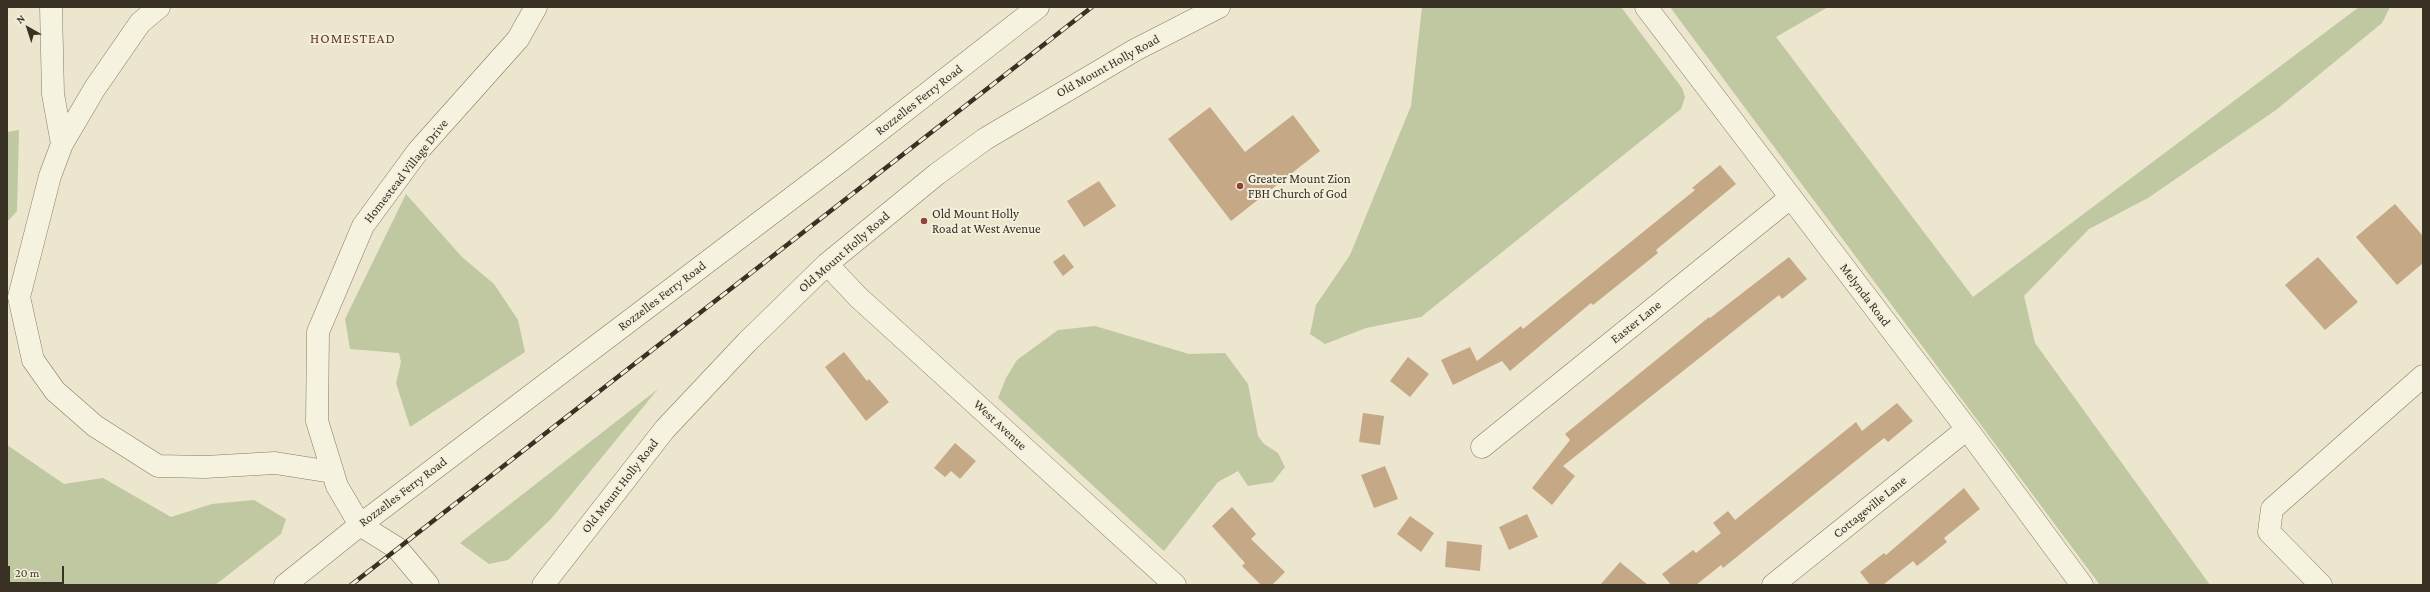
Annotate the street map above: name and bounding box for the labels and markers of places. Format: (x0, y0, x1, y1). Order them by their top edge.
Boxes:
place label: Greater Mount Zion FBH Church of God (1248, 171, 1351, 202)
marker: Greater Mount Zion FBH Church of God (1235, 181, 1245, 191)
place label: Old Mount Holly Road at West Avenue (932, 206, 1041, 237)
marker: Old Mount Holly Road at West Avenue (919, 216, 929, 226)

